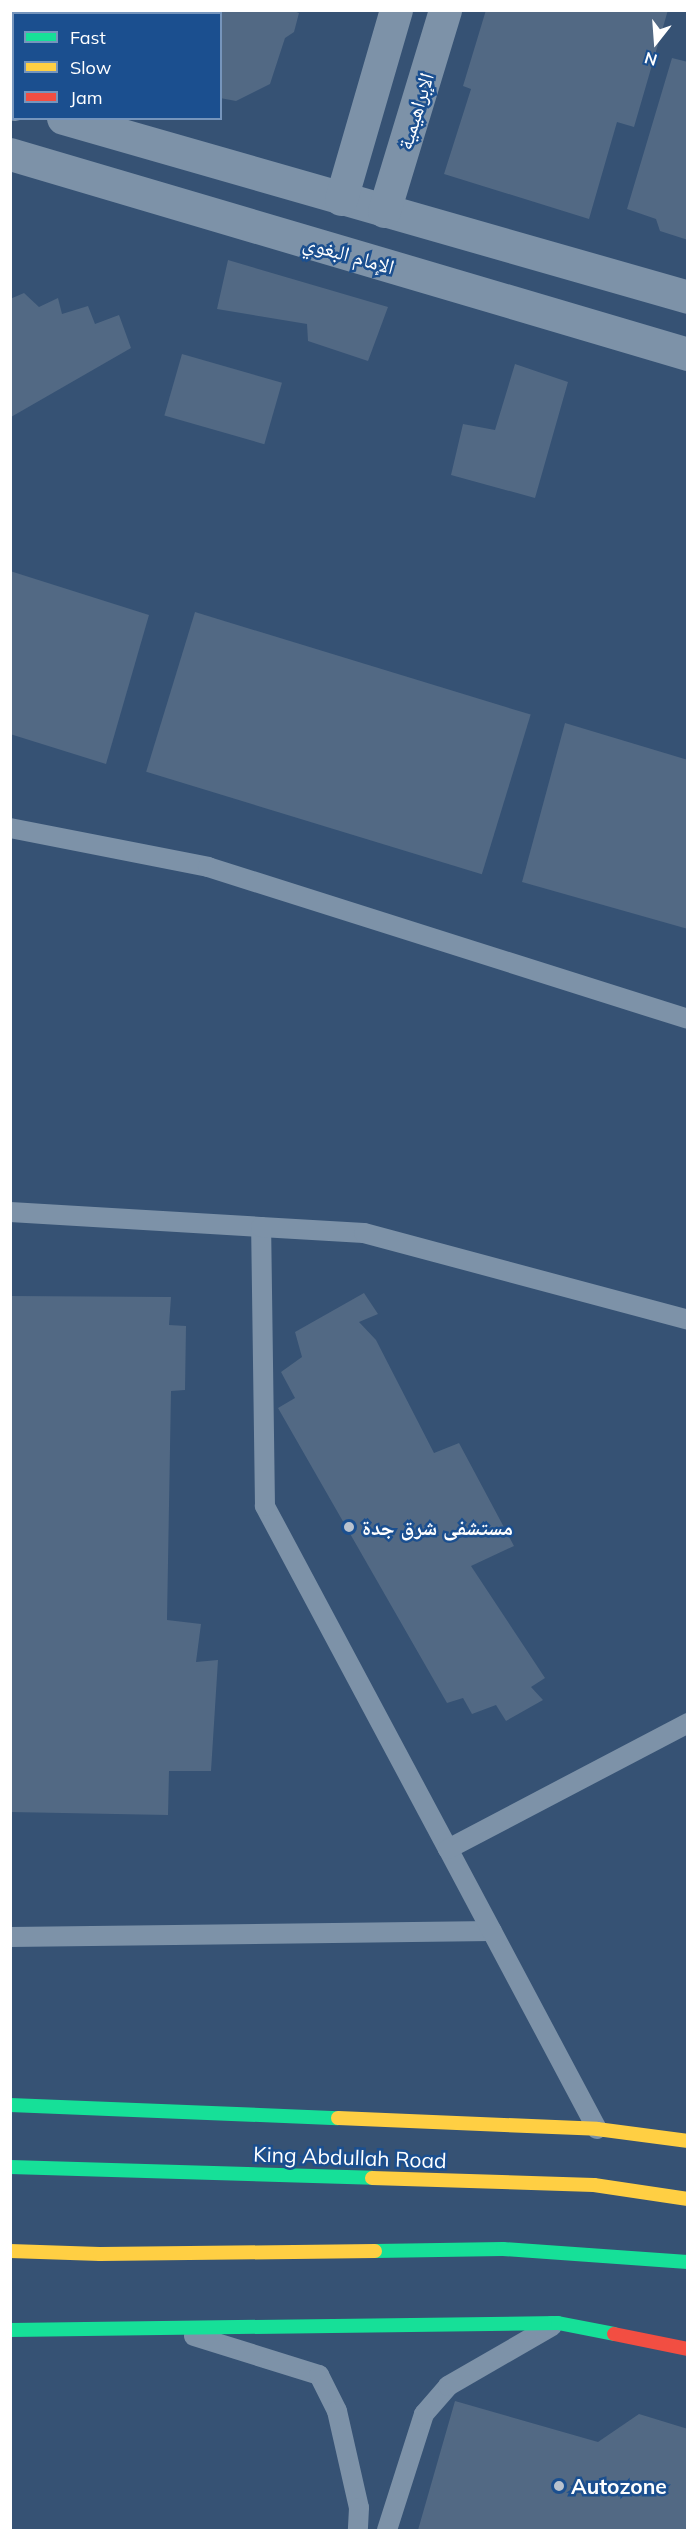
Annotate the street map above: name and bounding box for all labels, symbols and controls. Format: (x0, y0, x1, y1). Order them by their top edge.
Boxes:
legend (12, 12, 222, 120)
north arrow (626, 12, 686, 72)
text: Fast (70, 26, 106, 49)
text: N (642, 48, 659, 71)
text: Slow (70, 56, 111, 79)
street label: الإبراهيمية (391, 70, 439, 152)
text: Jam (70, 86, 103, 109)
street label: الإمام البغوي (301, 229, 397, 279)
place label: مستشفى شرق جدة (362, 1514, 513, 1540)
marker: مستشفى شرق جدة (340, 1518, 358, 1536)
street label: King Abdullah Road (253, 2141, 447, 2173)
place label: Autozone (571, 2473, 667, 2499)
marker: Autozone (552, 2479, 566, 2493)

